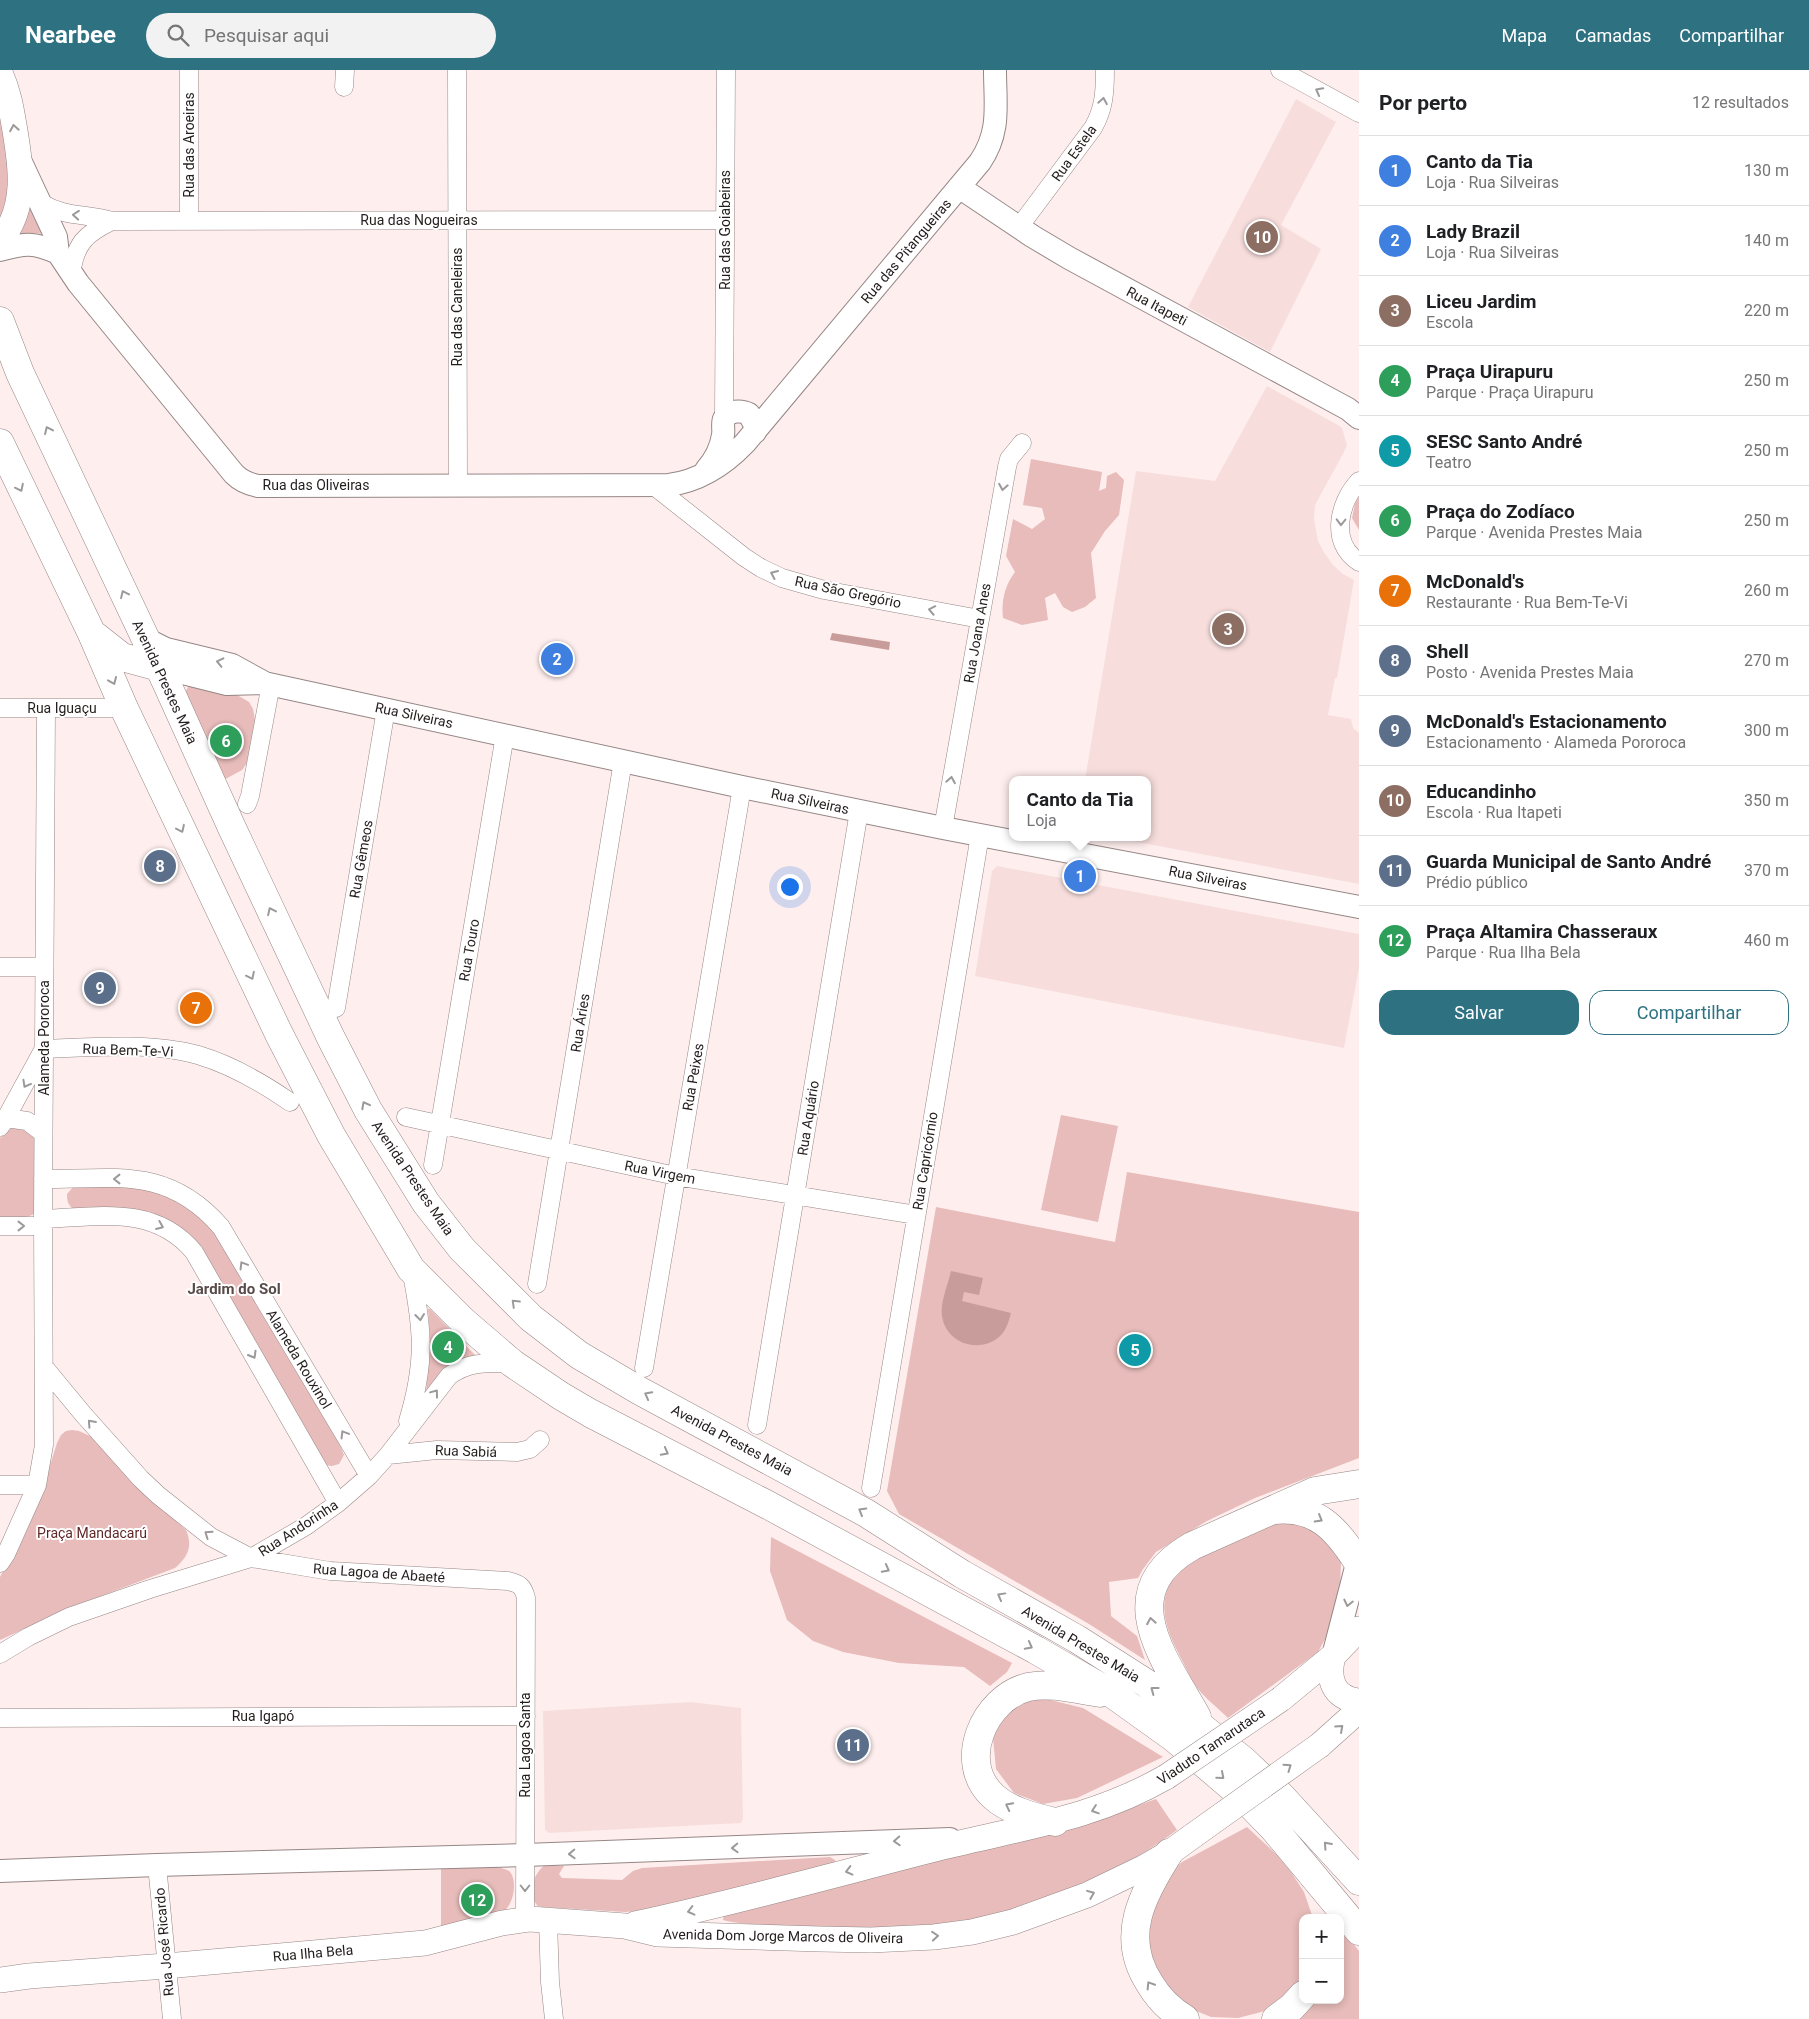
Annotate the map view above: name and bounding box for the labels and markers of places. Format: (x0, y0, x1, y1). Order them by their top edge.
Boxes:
pin: 10 (1246, 218, 1278, 256)
pin: 3 (1212, 610, 1244, 648)
pin: 2 (541, 640, 573, 678)
pin: 6 (210, 722, 242, 760)
pin: 8 (144, 847, 176, 885)
pin: 1 (1064, 857, 1096, 895)
pin: 9 (84, 969, 116, 1007)
pin: 7 (180, 989, 212, 1027)
pin: 4 (432, 1328, 464, 1366)
pin: 5 (1119, 1331, 1151, 1369)
pin: 11 (837, 1726, 869, 1764)
pin: 12 (461, 1881, 493, 1919)

